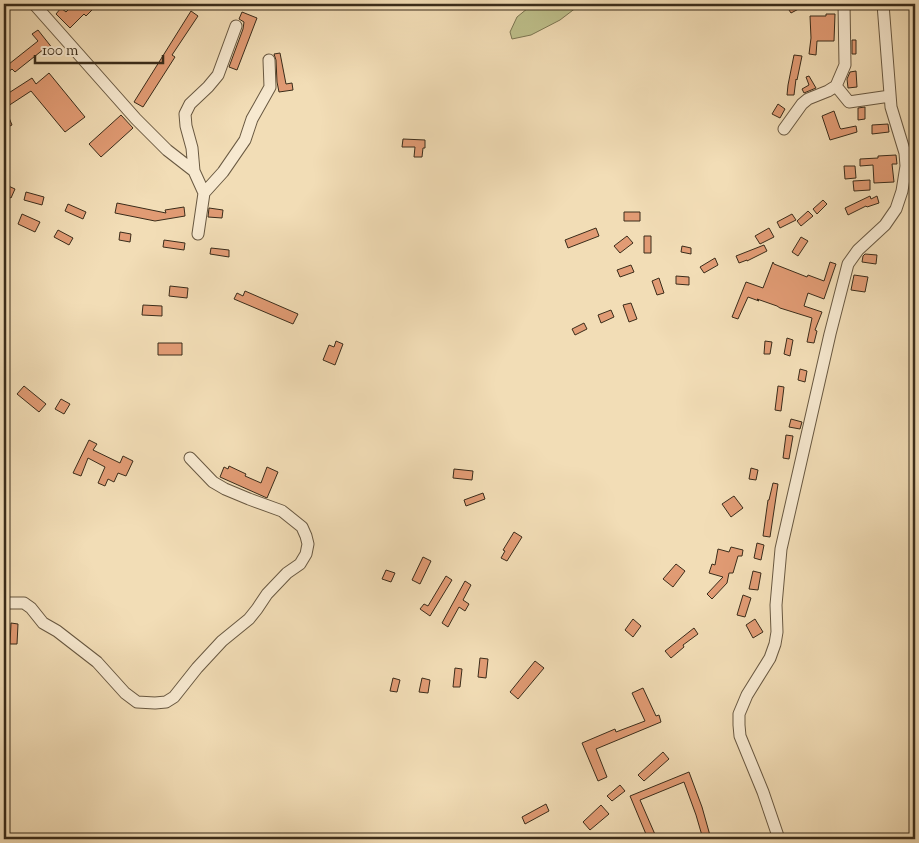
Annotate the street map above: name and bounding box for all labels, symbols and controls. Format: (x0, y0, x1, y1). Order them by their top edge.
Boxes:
scale bar (35, 32, 162, 64)
text: 100 m (42, 41, 79, 62)

